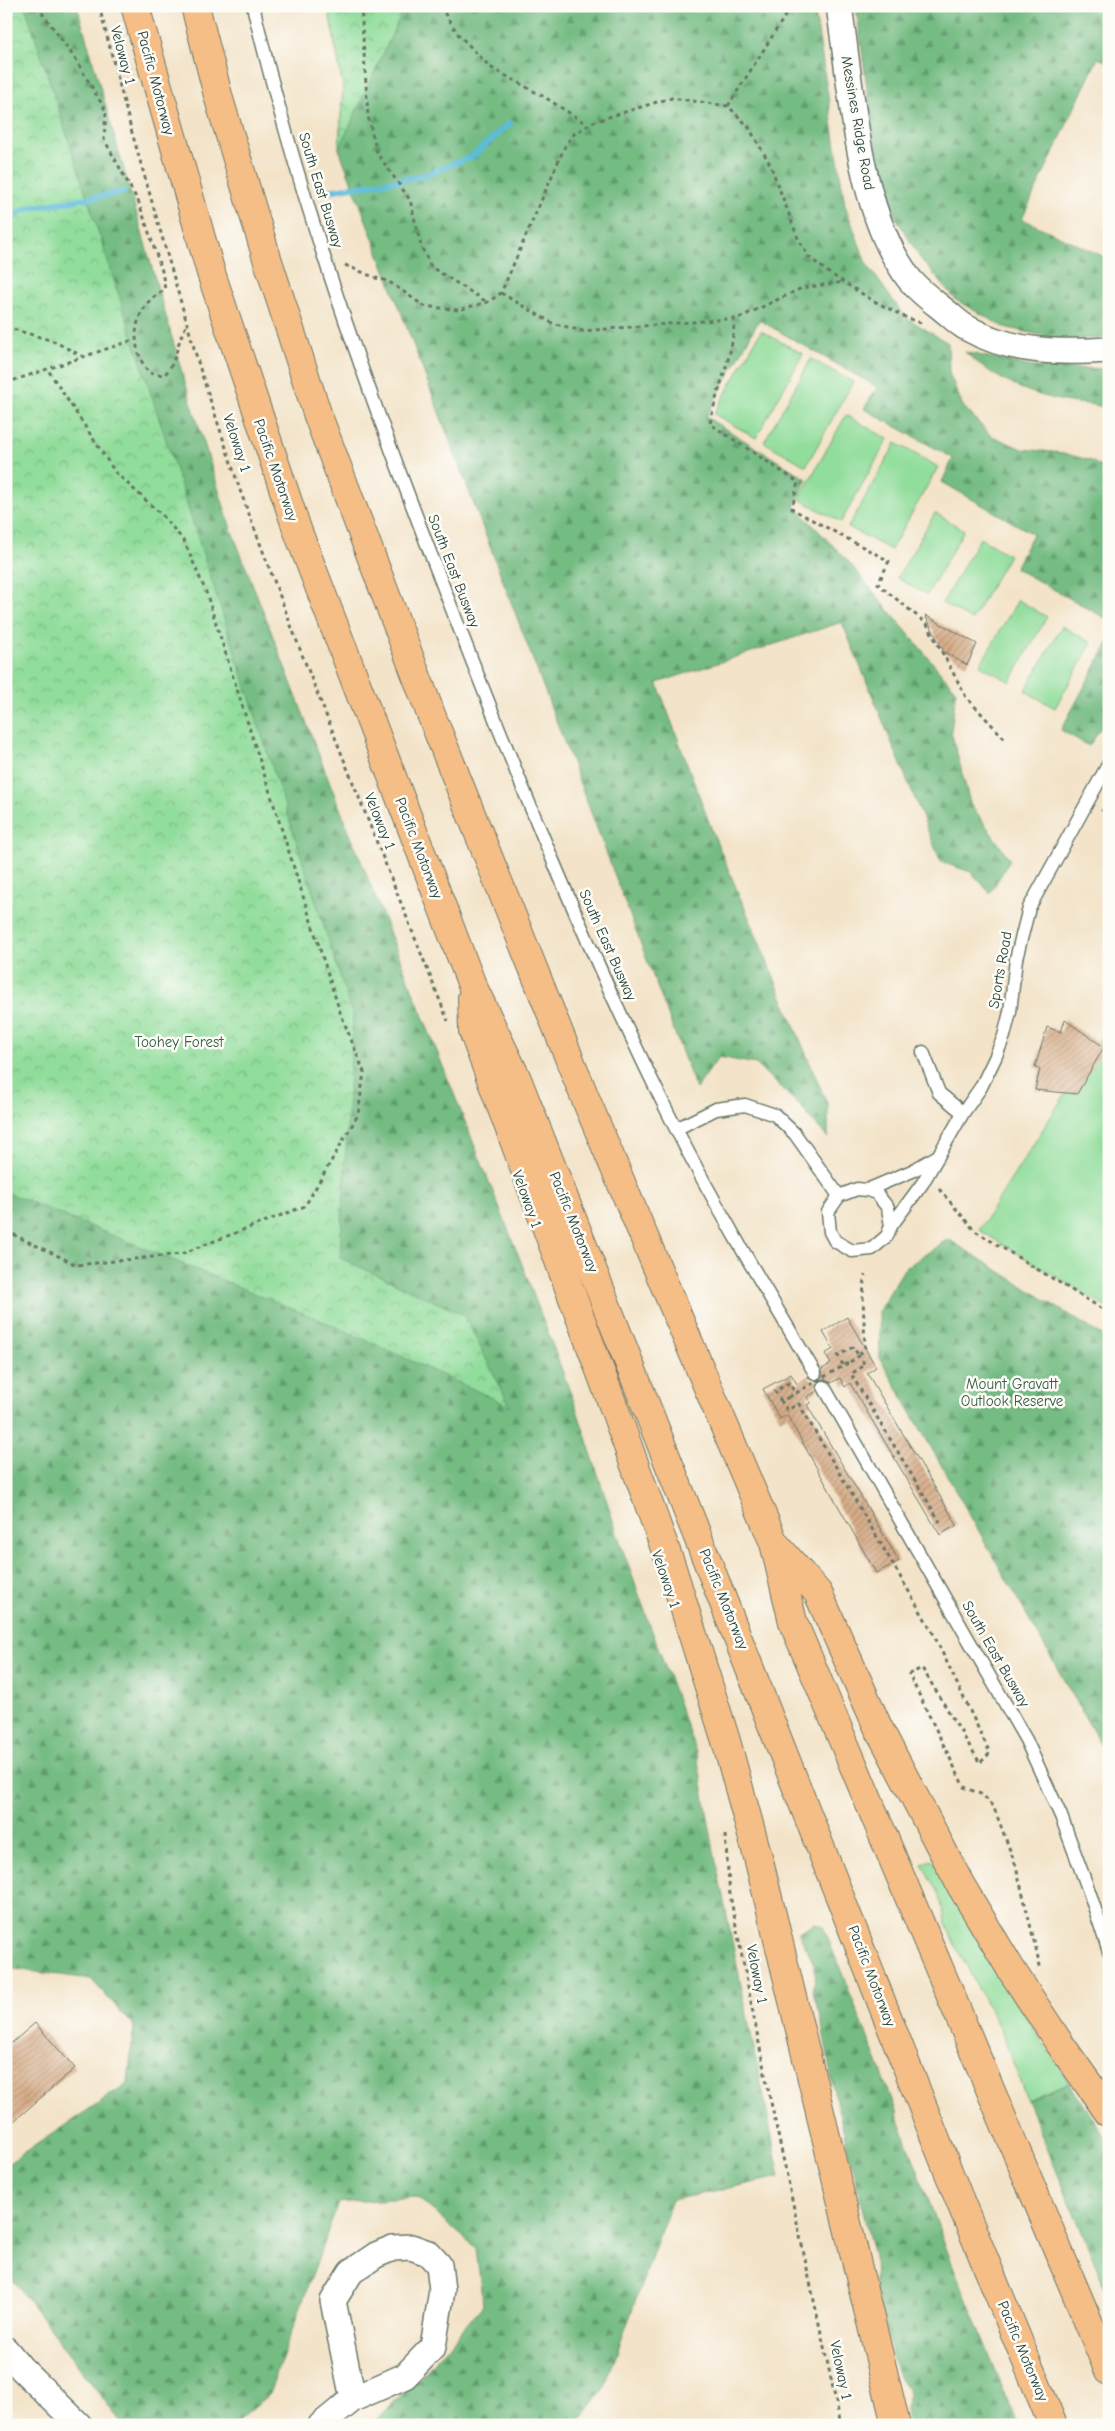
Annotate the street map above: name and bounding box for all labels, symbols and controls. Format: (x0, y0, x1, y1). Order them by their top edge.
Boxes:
street label: Veloway 1 (107, 24, 139, 86)
street label: Pacific Motorway (133, 29, 179, 137)
street label: Messines Ridge Road (837, 54, 879, 192)
street label: South East Busway (295, 130, 347, 250)
street label: Veloway 1 (219, 412, 255, 474)
street label: Pacific Motorway (250, 416, 302, 524)
street label: South East Busway (424, 512, 484, 630)
street label: Veloway 1 (360, 790, 400, 852)
street label: Pacific Motorway (391, 795, 447, 902)
street label: South East Busway (575, 887, 641, 1004)
street label: Sports Road (984, 930, 1016, 1010)
park label: Toohey Forest (134, 1033, 224, 1051)
street label: Veloway 1 (508, 1168, 546, 1230)
street label: Pacific Motorway (546, 1169, 603, 1275)
park label: Mount Gravatt Outlook Reserve (961, 1375, 1064, 1410)
street label: Pacific Motorway (696, 1546, 753, 1652)
street label: Veloway 1 (648, 1548, 684, 1610)
street label: South East Busway (958, 1598, 1034, 1711)
street label: Pacific Motorway (844, 1923, 900, 2030)
street label: Veloway 1 (742, 1943, 772, 2005)
street label: Pacific Motorway (994, 2298, 1052, 2404)
street label: Veloway 1 (826, 2339, 856, 2401)

